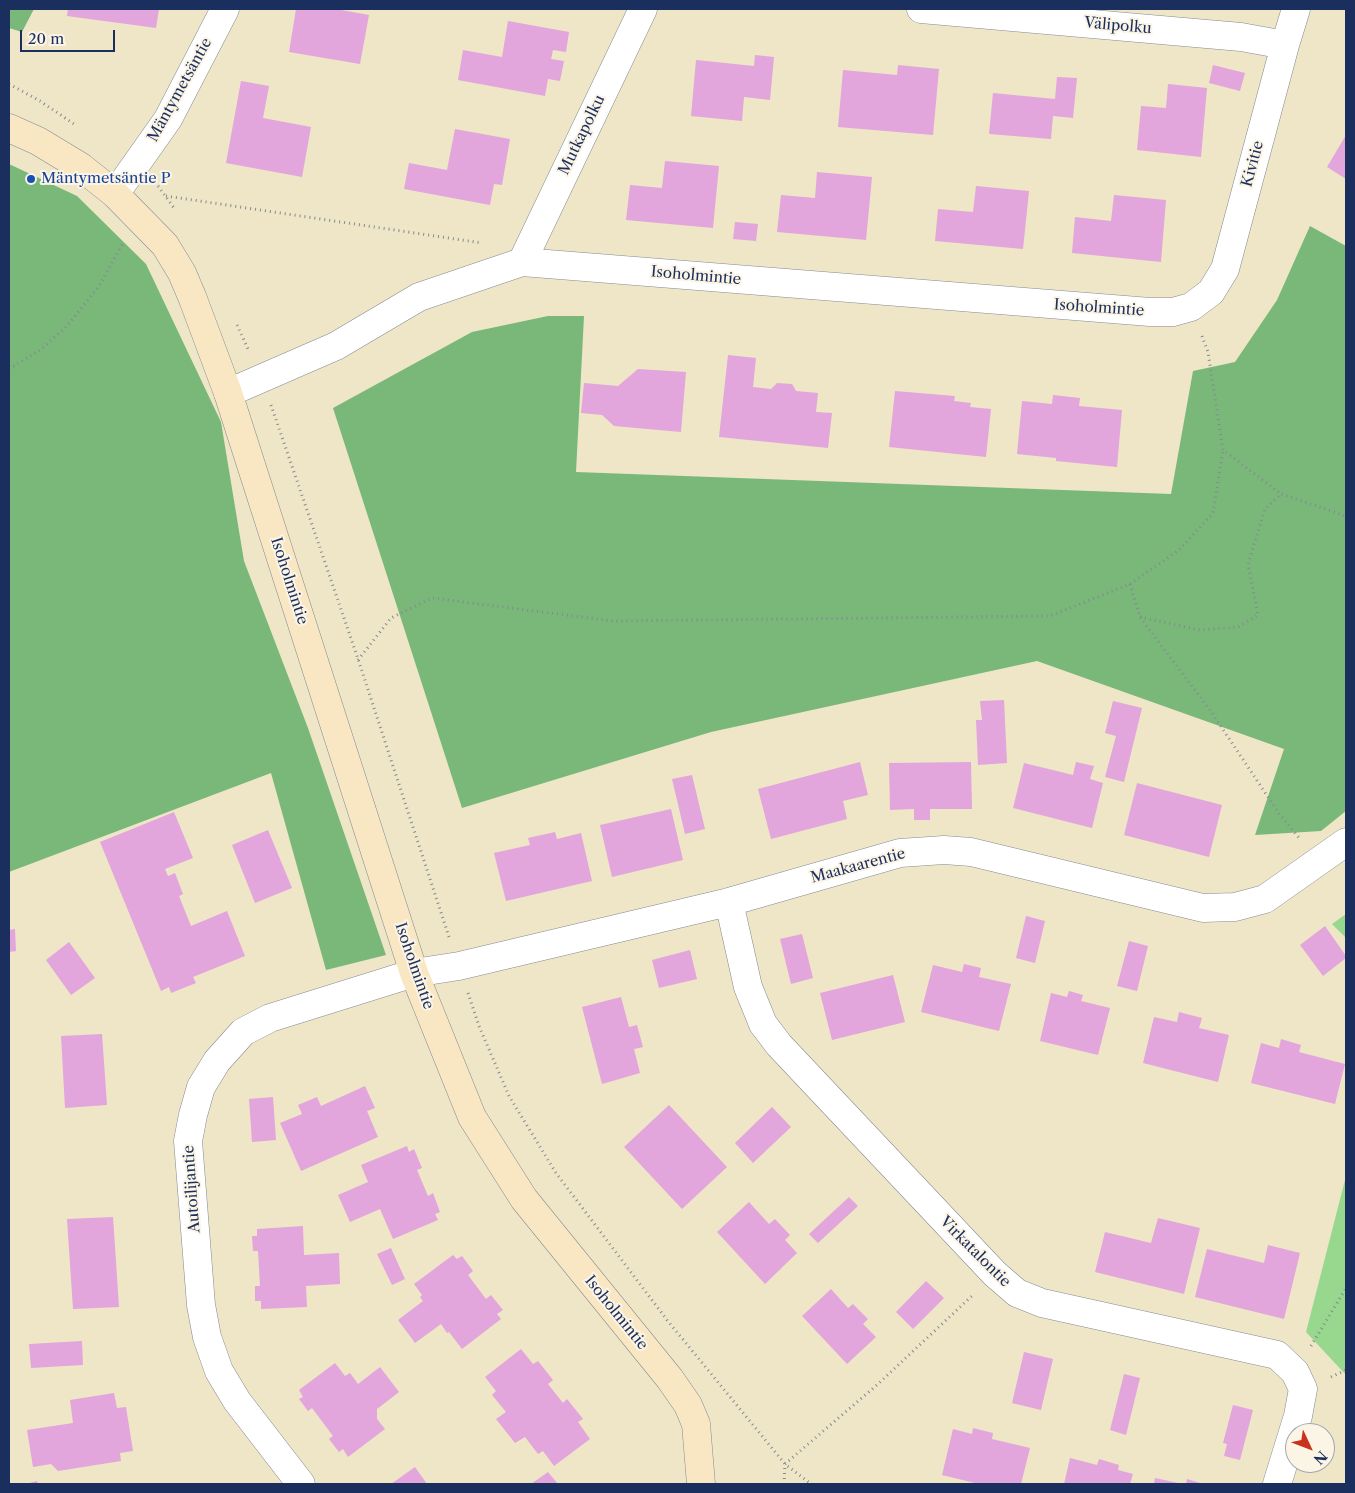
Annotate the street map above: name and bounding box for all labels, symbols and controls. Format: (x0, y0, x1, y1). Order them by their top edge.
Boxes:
street label: Välipolku (1084, 14, 1152, 38)
scale bar (22, 20, 118, 52)
text: 20 m (28, 29, 64, 48)
street label: Mäntymetsäntie (144, 35, 216, 145)
street label: Mutkapolku (555, 92, 609, 178)
street label: Kivitie (1238, 139, 1268, 189)
place label: Mäntymetsäntie P (41, 170, 171, 188)
marker: Mäntymetsäntie P (25, 173, 37, 185)
street label: Isoholmintie (650, 263, 742, 289)
street label: Isoholmintie (1053, 296, 1145, 320)
street label: Isoholmintie (266, 535, 312, 627)
street label: Maakaarentie (809, 845, 907, 887)
street label: Isoholmintie (391, 920, 437, 1012)
street label: Autoilijantie (180, 1144, 204, 1234)
street label: Virkatalontie (936, 1213, 1014, 1291)
street label: Isoholmintie (581, 1272, 651, 1354)
north arrow (1285, 1423, 1335, 1473)
text: N (1310, 1447, 1331, 1468)

